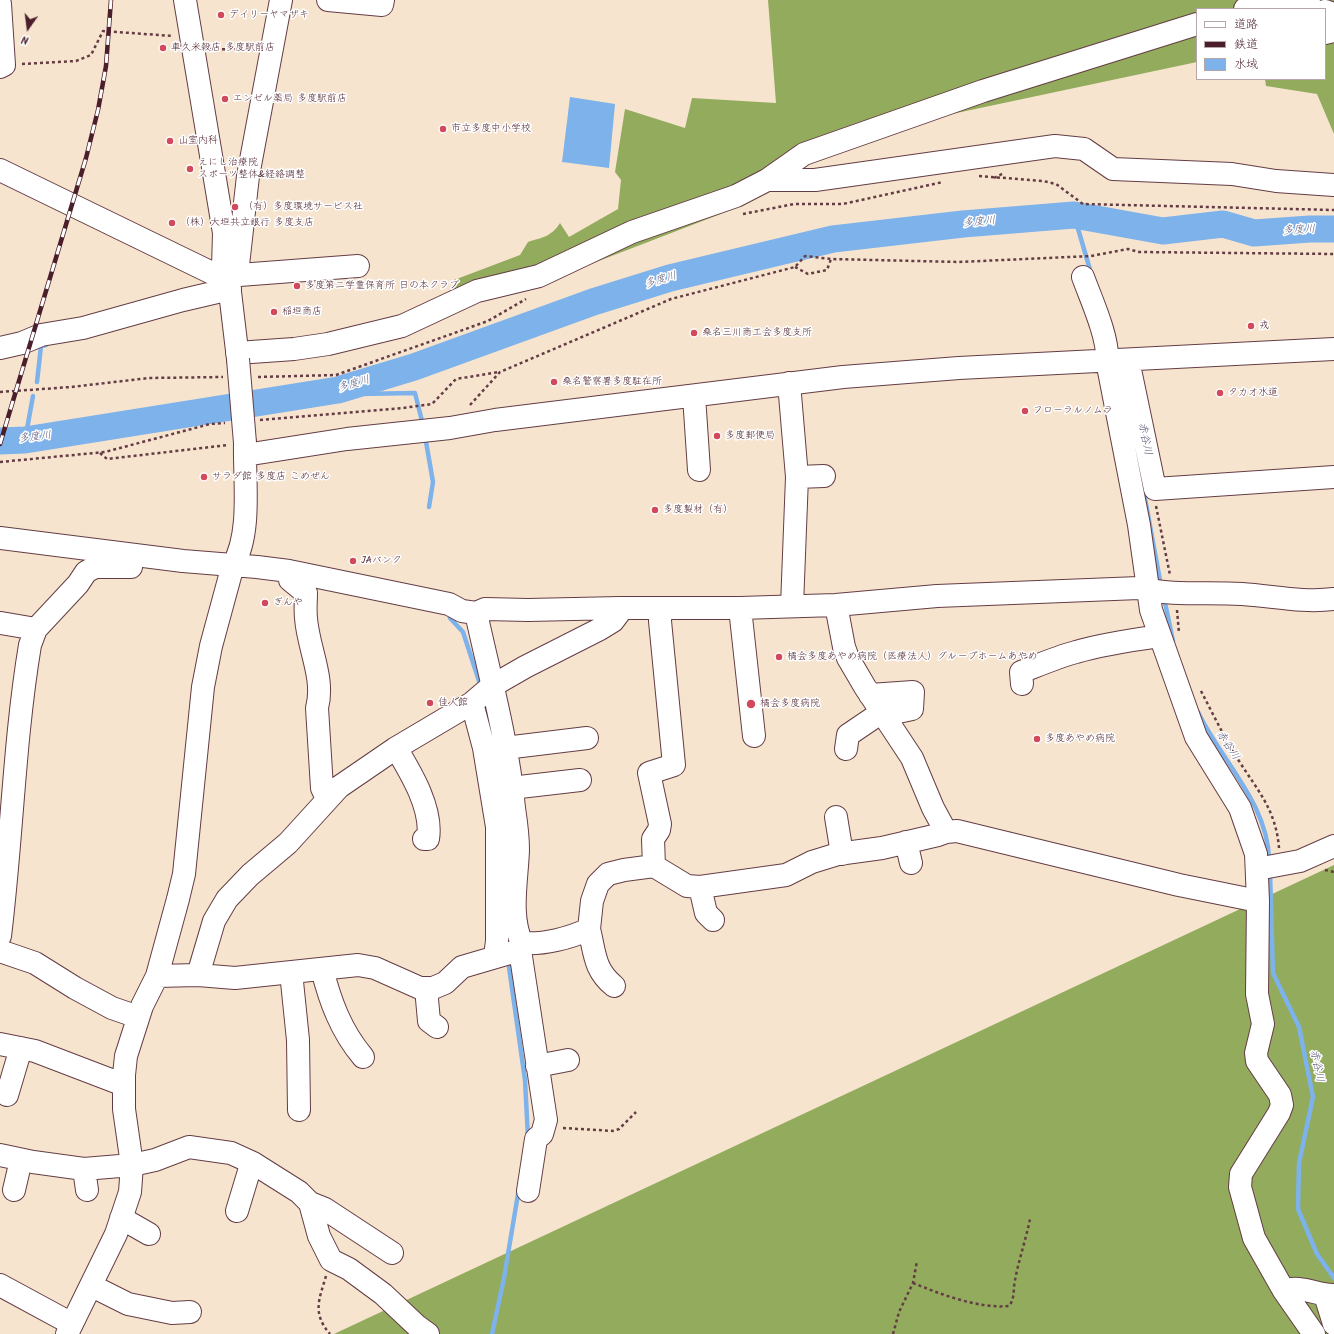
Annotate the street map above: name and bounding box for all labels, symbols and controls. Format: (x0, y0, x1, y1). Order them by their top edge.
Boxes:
north arrow (8, 8, 48, 48)
legend (1196, 8, 1326, 80)
place label: デイリーヤマザキ (229, 9, 309, 21)
marker: デイリーヤマザキ (216, 10, 226, 20)
text: 道路 (1234, 15, 1258, 34)
text: N (20, 30, 31, 49)
text: 鉄道 (1234, 35, 1258, 54)
place label: 車久米穀店 多度駅前店 (171, 42, 275, 54)
marker: 車久米穀店 多度駅前店 (158, 43, 168, 53)
text: 水域 (1234, 55, 1258, 74)
place label: エンゼル薬局 多度駅前店 (233, 93, 347, 105)
marker: エンゼル薬局 多度駅前店 (220, 94, 230, 104)
place label: 市立多度中小学校 (451, 123, 531, 135)
marker: 市立多度中小学校 (438, 124, 448, 134)
place label: 山室内科 (178, 135, 218, 147)
marker: 山室内科 (165, 136, 175, 146)
place label: えにし治療院 スポーツ整体&経絡調整 (198, 157, 305, 180)
marker: えにし治療院 スポーツ整体&経絡調整 (185, 164, 195, 174)
place label: （有）多度環境サービス社 (243, 201, 363, 213)
marker: （有）多度環境サービス社 (230, 202, 240, 212)
water label: 多度川 (962, 215, 996, 231)
place label: （株）大垣共立銀行 多度支店 (180, 217, 314, 229)
marker: （株）大垣共立銀行 多度支店 (167, 218, 177, 228)
water label: 多度川 (1282, 224, 1316, 238)
water label: 多度川 (643, 270, 679, 292)
place label: 多度第二学童保育所 日の本クラブ (305, 280, 459, 292)
marker: 多度第二学童保育所 日の本クラブ (292, 281, 302, 291)
place label: 稲垣商店 (282, 306, 322, 318)
marker: 稲垣商店 (269, 307, 279, 317)
place label: 戎 (1259, 320, 1269, 332)
marker: 戎 (1246, 321, 1256, 331)
place label: 桑名三川商工会多度支所 (702, 327, 812, 339)
marker: 桑名三川商工会多度支所 (689, 328, 699, 338)
water label: 多度川 (336, 374, 372, 396)
place label: 桑名警察署多度駐在所 (562, 376, 662, 388)
marker: 桑名警察署多度駐在所 (549, 377, 559, 387)
place label: タカオ水道 (1228, 387, 1278, 399)
marker: タカオ水道 (1215, 388, 1225, 398)
place label: フローラルノムラ (1033, 405, 1113, 417)
marker: フローラルノムラ (1020, 406, 1030, 416)
water label: 赤谷川 (1135, 422, 1153, 456)
water label: 多度川 (18, 429, 52, 447)
place label: 多度郵便局 (725, 430, 775, 442)
marker: 多度郵便局 (712, 431, 722, 441)
place label: サラダ館 多度店 こめぜん (212, 471, 330, 483)
marker: サラダ館 多度店 こめぜん (199, 472, 209, 482)
place label: 多度製材（有） (663, 504, 733, 516)
marker: 多度製材（有） (650, 505, 660, 515)
place label: JAバンク (361, 555, 402, 567)
marker: JAバンク (348, 556, 358, 566)
place label: ぎんや (273, 597, 303, 609)
marker: ぎんや (260, 598, 270, 608)
place label: 橘会多度あやめ病院（医療法人）グループホームあやめ (787, 651, 1037, 663)
marker: 橘会多度あやめ病院（医療法人）グループホームあやめ (774, 652, 784, 662)
place label: 佳人館 (438, 697, 468, 709)
marker: 佳人館 (425, 698, 435, 708)
marker: 橘会多度病院 (745, 698, 757, 710)
place label: 橘会多度病院 (760, 698, 820, 710)
water label: 赤谷川 (1212, 729, 1242, 763)
place label: 多度あやめ病院 (1045, 733, 1115, 745)
marker: 多度あやめ病院 (1032, 734, 1042, 744)
water label: 赤谷川 (1306, 1049, 1326, 1083)

